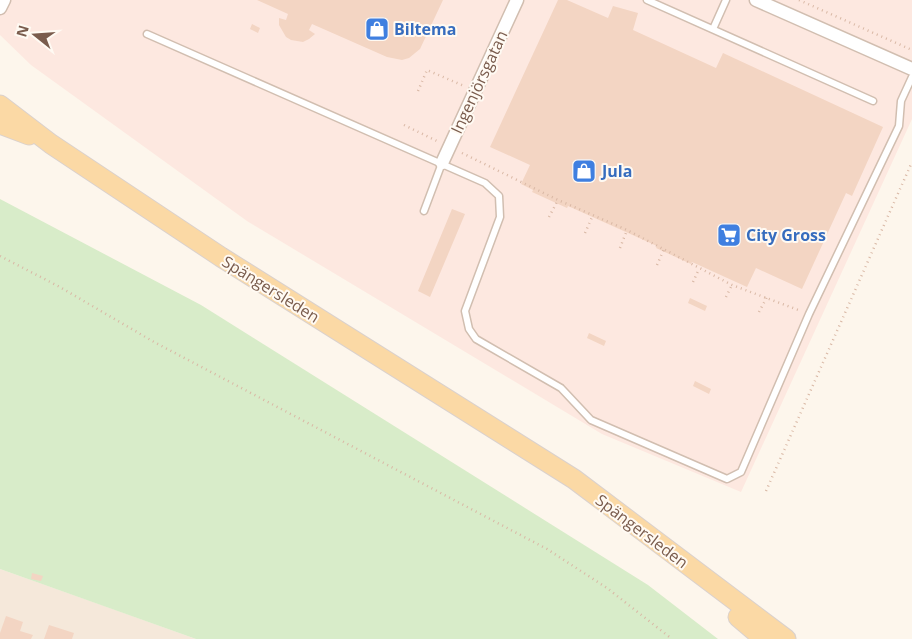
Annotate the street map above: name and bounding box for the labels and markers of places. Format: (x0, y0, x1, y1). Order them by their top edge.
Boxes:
shop icon: Biltema (364, 16, 390, 42)
place label: Biltema (394, 18, 456, 40)
shop icon: Jula (571, 158, 597, 184)
place label: Jula (600, 160, 632, 182)
supermarket icon: City Gross (716, 222, 742, 248)
place label: City Gross (746, 224, 826, 246)

